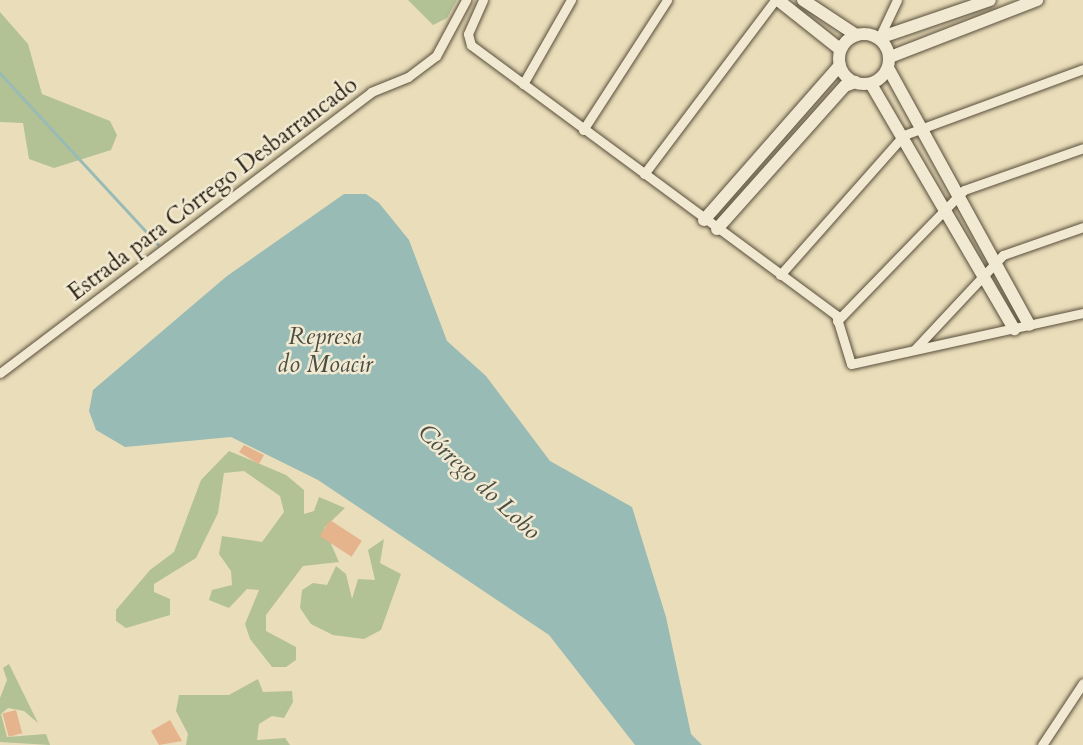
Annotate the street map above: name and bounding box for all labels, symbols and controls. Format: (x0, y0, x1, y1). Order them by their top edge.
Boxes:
street label: Estrada para Córrego Desbarrancado (63, 71, 363, 307)
water label: Represa do Moacir (277, 323, 373, 379)
water label: Córrego do Lobo (412, 418, 546, 546)

